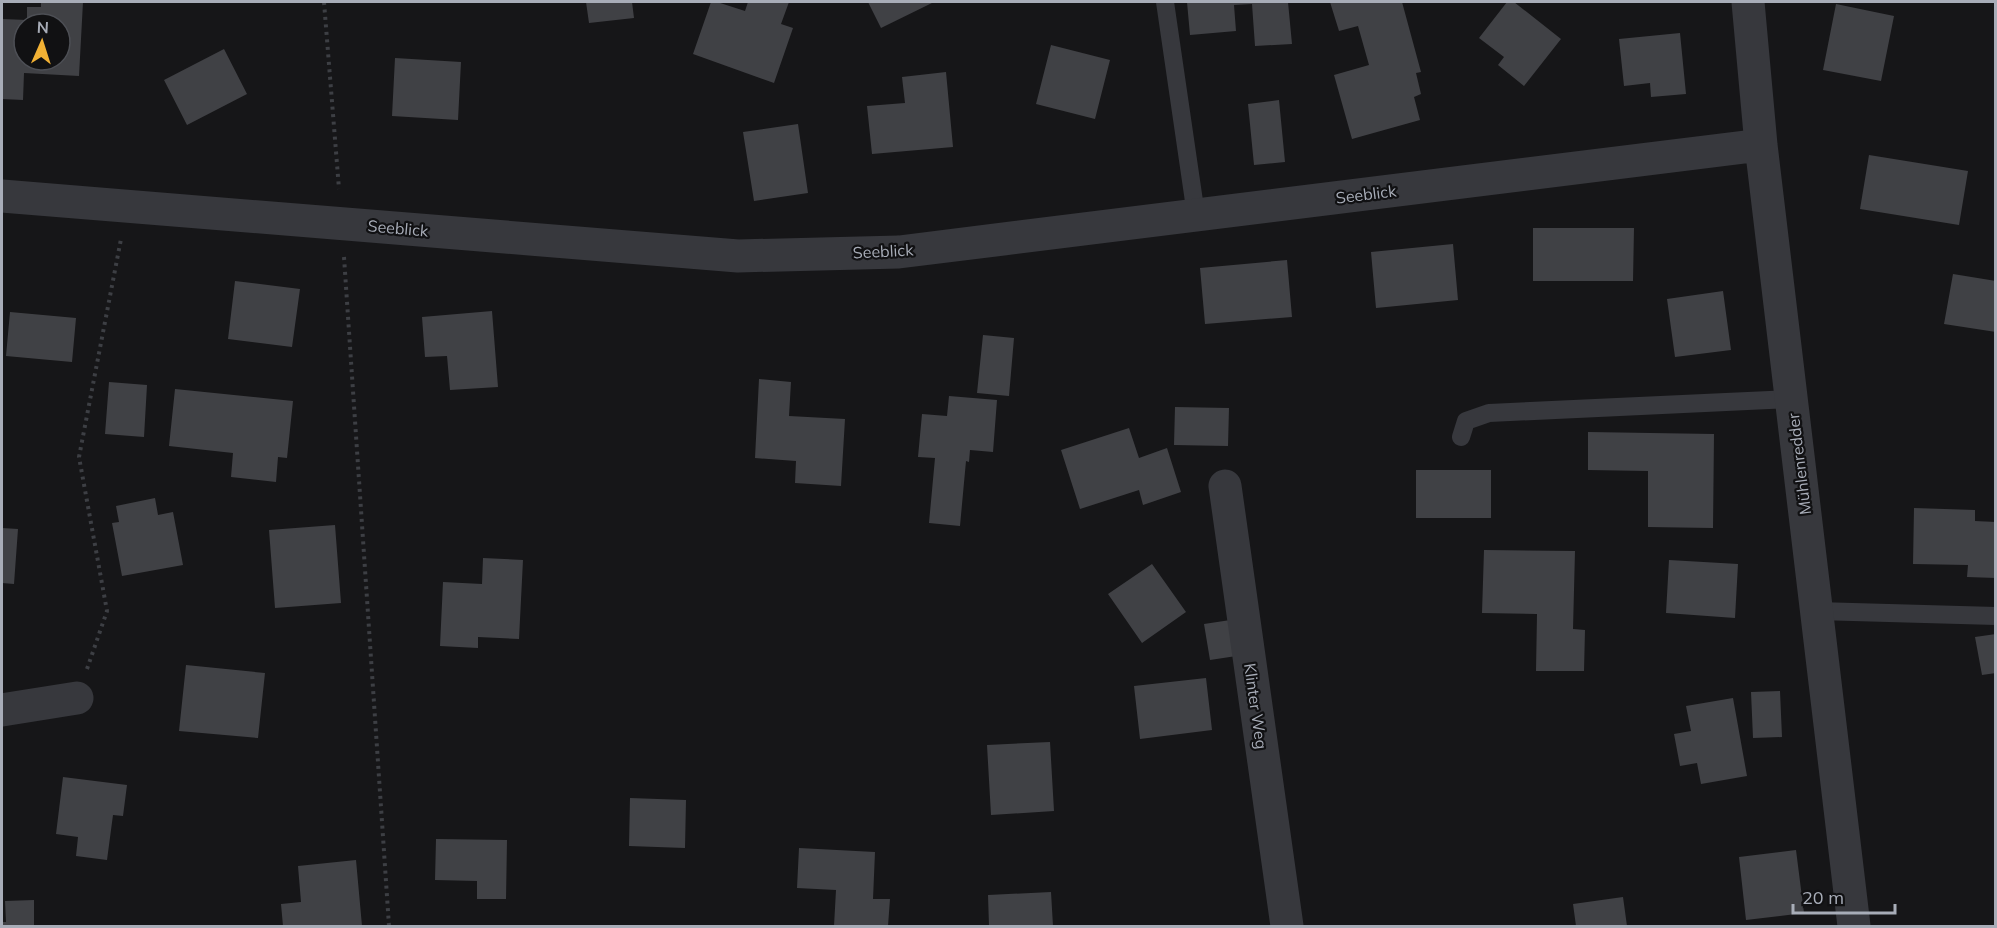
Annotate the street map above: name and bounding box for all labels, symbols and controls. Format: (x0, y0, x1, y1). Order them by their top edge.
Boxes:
north arrow (12, 12, 72, 72)
text: N (36, 17, 49, 37)
street label: Seeblick (1335, 180, 1398, 208)
street label: Seeblick (367, 215, 430, 241)
street label: Seeblick (852, 239, 915, 263)
street label: Mühlenredder (1783, 412, 1815, 516)
street label: Klinter Weg (1240, 662, 1272, 750)
scale bar (1793, 877, 1895, 915)
text: 20 m (1802, 886, 1844, 909)

